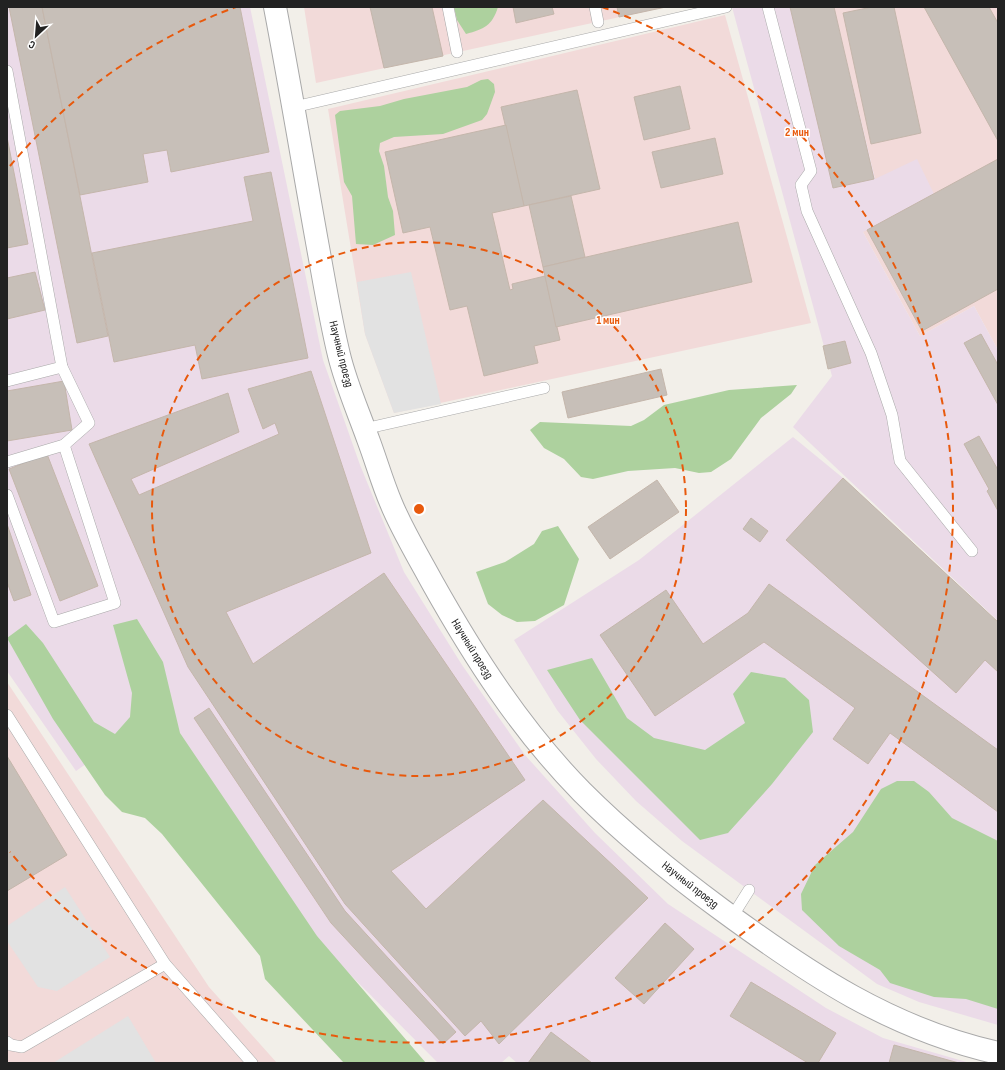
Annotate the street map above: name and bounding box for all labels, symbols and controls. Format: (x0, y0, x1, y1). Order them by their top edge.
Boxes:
north arrow (16, 16, 56, 56)
text: С (26, 37, 37, 52)
text: 2 мин (785, 125, 809, 140)
text: 1 мин (596, 313, 620, 328)
street label: Научный проезд (325, 319, 357, 389)
centre of rings (412, 502, 426, 516)
street label: Научный проезд (448, 616, 496, 682)
street label: Научный проезд (659, 858, 721, 912)

